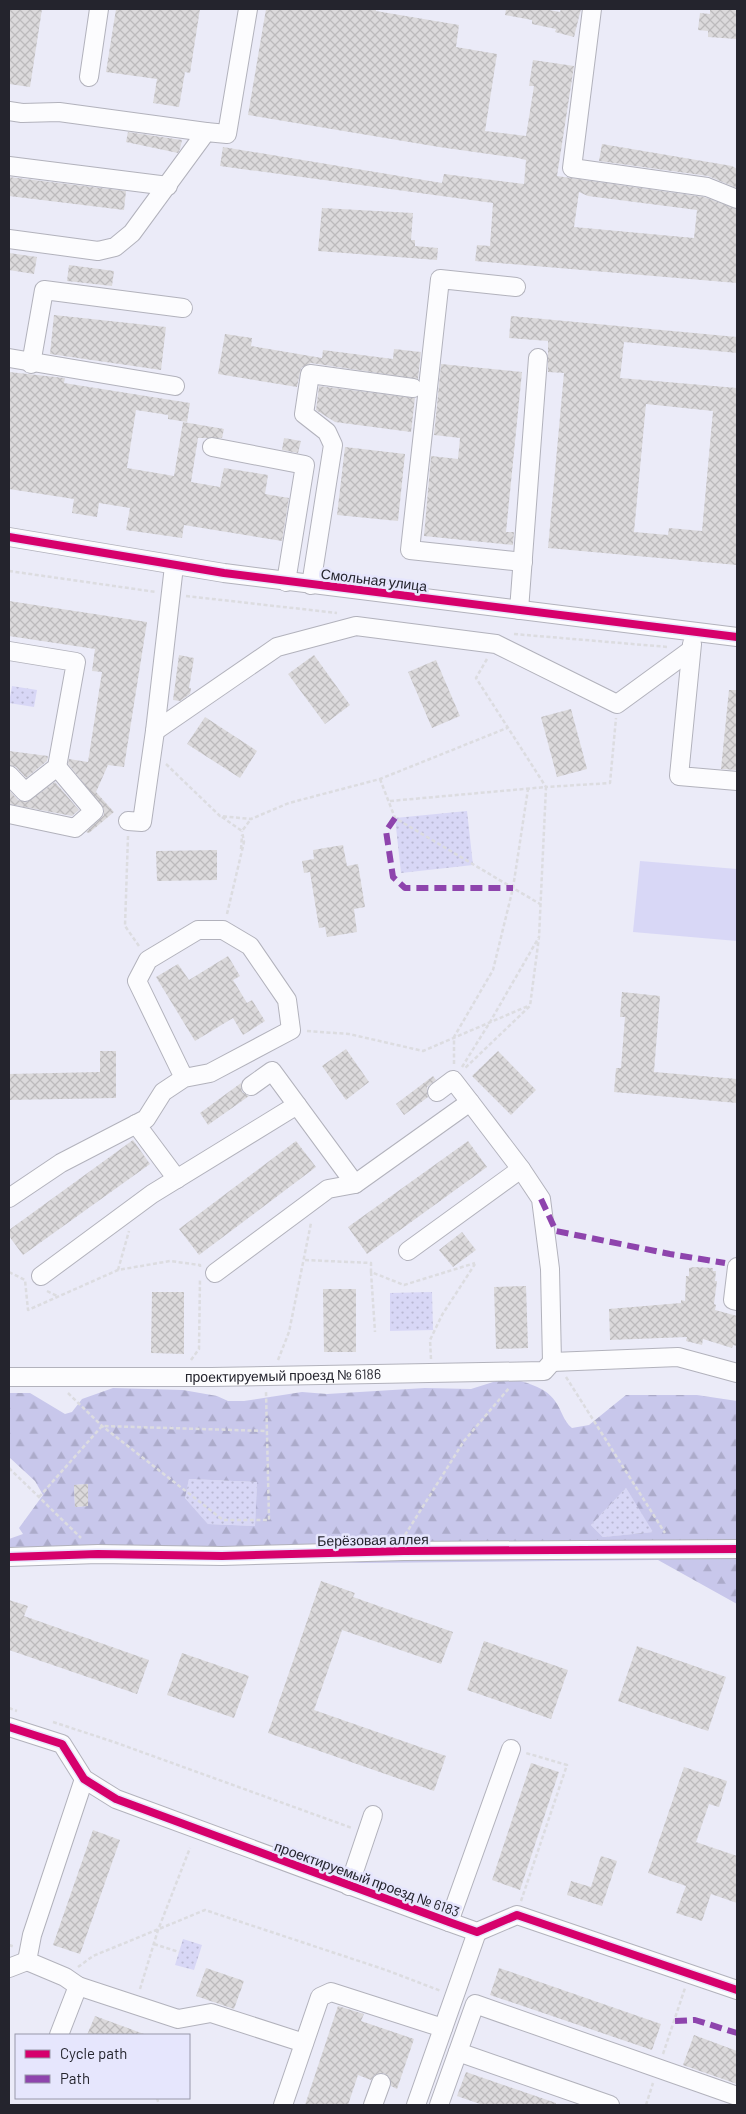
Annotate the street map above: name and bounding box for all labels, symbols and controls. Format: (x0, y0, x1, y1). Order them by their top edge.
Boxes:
street label: Смольная улица (320, 565, 428, 594)
street label: проектируемый проезд № 6186 (185, 1365, 381, 1385)
street label: Берёзовая аллея (317, 1530, 429, 1549)
street label: проектируемый проезд № 6183 (272, 1837, 462, 1920)
legend (15, 2034, 190, 2099)
text: Cycle path (60, 2044, 127, 2062)
text: Path (60, 2069, 90, 2087)

